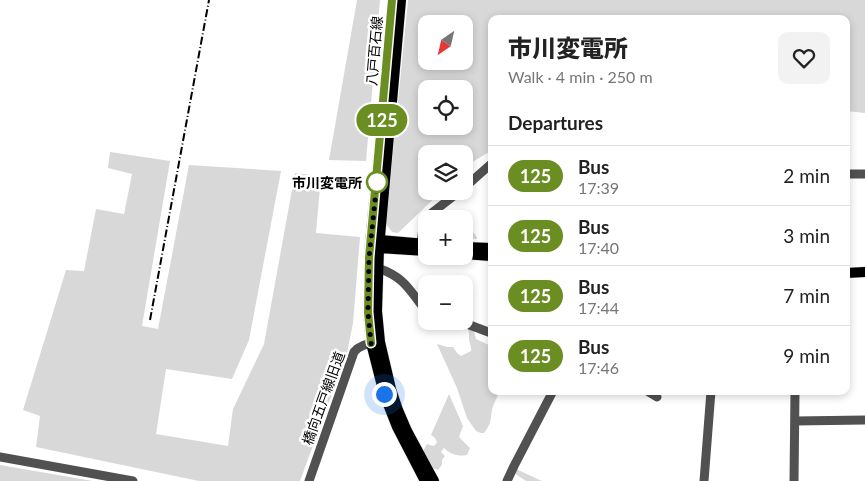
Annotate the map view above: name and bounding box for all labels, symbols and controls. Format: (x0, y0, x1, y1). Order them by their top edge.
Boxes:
street label: 八戸百石線 (362, 15, 386, 87)
north arrow (418, 15, 472, 70)
map controls (418, 15, 473, 330)
button: heart (778, 32, 830, 84)
text: 市川変電所 (508, 33, 628, 62)
text: Walk · 4 min · 250 m (508, 67, 653, 86)
button: locate (418, 80, 473, 135)
line badge: 125 (353, 104, 411, 136)
text: 125 (366, 109, 398, 131)
text: Departures (508, 111, 603, 134)
button: layers (418, 145, 473, 200)
text: Bus (578, 155, 609, 178)
text: 2 min (783, 164, 830, 187)
text: 125 (520, 165, 551, 187)
marker: 市川変電所 (366, 171, 388, 193)
place label: 市川変電所 (292, 174, 362, 191)
text: 17:39 (578, 178, 619, 197)
button: + (418, 210, 473, 265)
text: Bus (578, 215, 609, 238)
text: 3 min (783, 224, 830, 247)
text: 125 (520, 225, 551, 247)
text: 17:40 (578, 238, 619, 257)
button: − (418, 275, 473, 330)
text: Bus (578, 275, 609, 298)
text: 7 min (783, 284, 830, 307)
text: 125 (520, 285, 551, 307)
text: 17:44 (578, 298, 619, 317)
text: Bus (578, 335, 609, 358)
text: 9 min (783, 344, 830, 367)
text: 125 (520, 345, 551, 367)
street label: 橋向五戸線旧道 (298, 349, 348, 447)
text: 17:46 (578, 358, 619, 377)
your location (372, 382, 397, 407)

